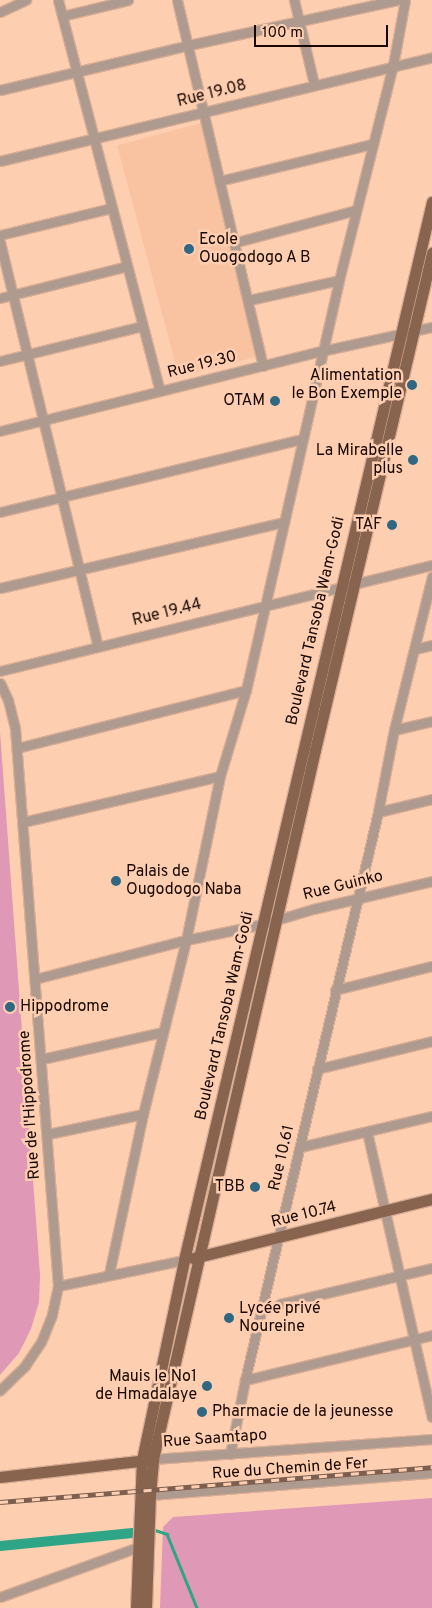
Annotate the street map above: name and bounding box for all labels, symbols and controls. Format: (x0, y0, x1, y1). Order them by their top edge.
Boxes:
scale bar (257, 15, 391, 47)
text: 100 m (262, 24, 303, 43)
street label: Rue 19.08 (175, 76, 249, 112)
place label: Ecole Ouogodogo A B (199, 230, 312, 268)
marker: Ecole Ouogodogo A B (183, 243, 195, 255)
street label: Rue 19.30 (165, 347, 239, 383)
place label: Alimentation le Bon Exemple (291, 366, 402, 404)
marker: Alimentation le Bon Exemple (406, 379, 418, 391)
place label: OTAM (223, 391, 265, 411)
marker: OTAM (269, 395, 281, 407)
place label: La Mirabelle plus (316, 441, 403, 479)
marker: La Mirabelle plus (407, 454, 419, 466)
street label: Boulevard Tansoba Wam-Godi (283, 514, 349, 728)
place label: TAF (355, 515, 382, 535)
marker: TAF (386, 519, 398, 531)
street label: Rue 19.44 (130, 595, 204, 631)
place label: Palais de Ougodogo Naba (126, 862, 241, 900)
street label: Rue Guinko (301, 867, 385, 905)
marker: Palais de Ougodogo Naba (110, 875, 122, 887)
street label: Boulevard Tansoba Wam-Godi (192, 909, 258, 1123)
place label: Hippodrome (20, 997, 109, 1017)
marker: Hippodrome (4, 1001, 16, 1013)
street label: Rue de l'Hippodrome (15, 1030, 45, 1180)
street label: Rue 10.61 (265, 1123, 299, 1193)
place label: TBB (215, 1177, 245, 1197)
marker: TBB (249, 1181, 261, 1193)
street label: Rue 10.74 (269, 1198, 339, 1232)
place label: Lycée privé Noureine (239, 1299, 321, 1337)
marker: Lycée privé Noureine (223, 1312, 235, 1324)
place label: Mauis le No1 de Hmadalaye (95, 1367, 197, 1405)
marker: Mauis le No1 de Hmadalaye (201, 1380, 213, 1392)
place label: Pharmacie de la jeunesse (212, 1402, 393, 1422)
marker: Pharmacie de la jeunesse (196, 1406, 208, 1418)
street label: Rue Saamtapo (162, 1426, 268, 1452)
street label: Rue du Chemin de Fer (211, 1454, 369, 1484)

